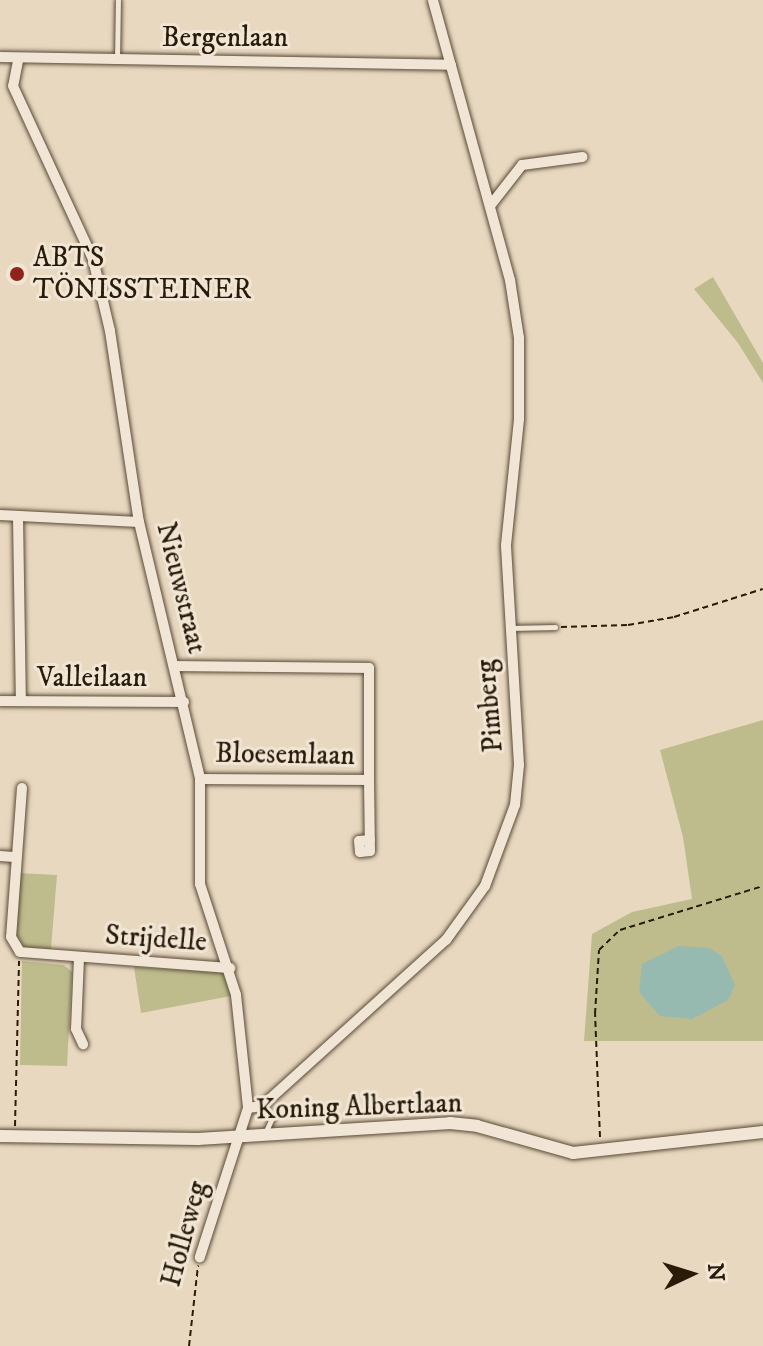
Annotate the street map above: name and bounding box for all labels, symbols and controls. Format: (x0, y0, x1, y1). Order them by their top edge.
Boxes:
street label: Bergenlaan (162, 21, 288, 55)
place label: ABTS TÖNISSTEINER (33, 241, 252, 307)
marker: ABTS TÖNISSTEINER (8, 265, 26, 283)
street label: Nieuwstraat (148, 519, 214, 657)
street label: Pimberg (469, 658, 511, 754)
street label: Valleilaan (37, 661, 147, 695)
street label: Bloesemlaan (215, 737, 355, 773)
street label: Strijdelle (104, 919, 208, 959)
street label: Koning Albertlaan (255, 1087, 463, 1127)
street label: Holleweg (155, 1178, 215, 1290)
north arrow (651, 1234, 731, 1314)
text: N (701, 1262, 730, 1282)

